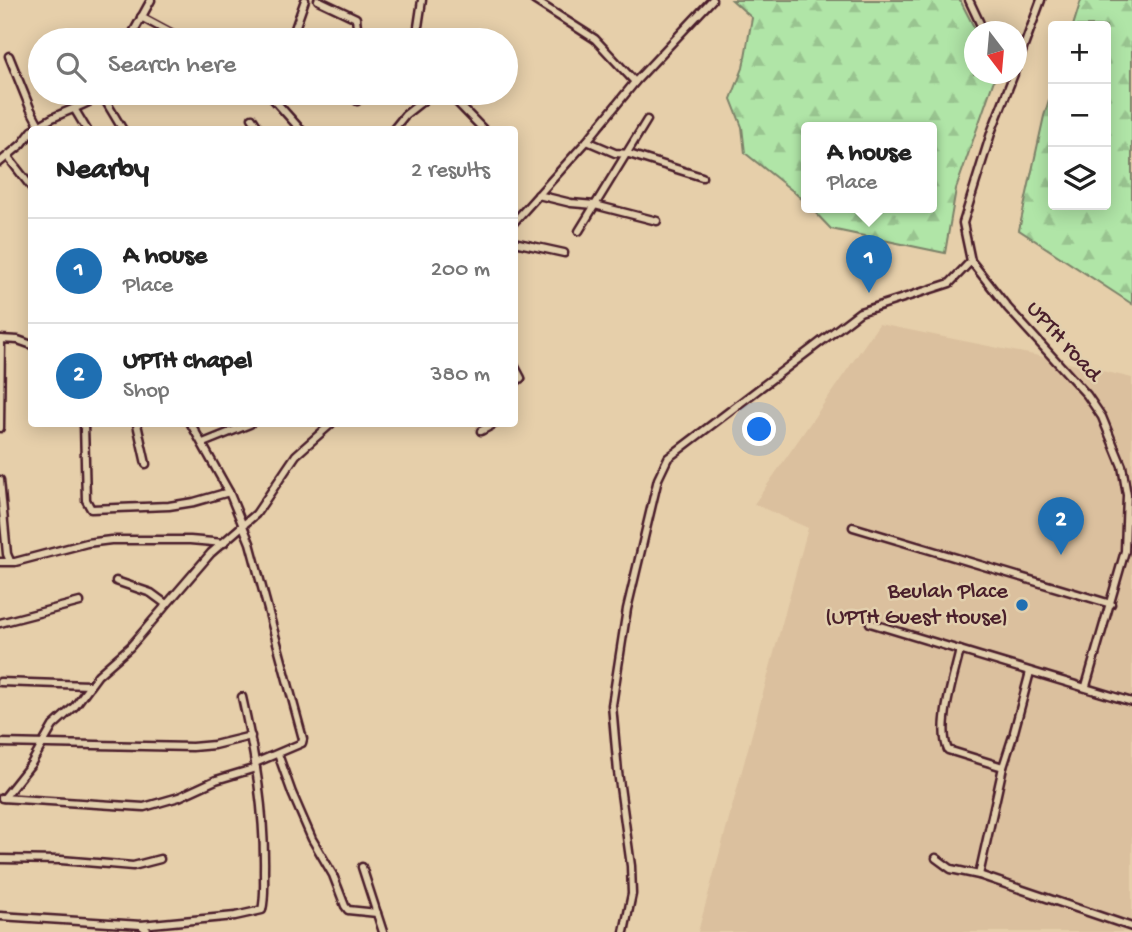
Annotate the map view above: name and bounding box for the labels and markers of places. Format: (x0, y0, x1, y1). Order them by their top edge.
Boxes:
pin: 1 (846, 235, 892, 293)
pin: 2 (1038, 497, 1084, 555)
place label: Beulah Place (UPTH Guest House) (825, 579, 1009, 632)
marker: Beulah Place (UPTH Guest House) (1014, 597, 1030, 613)

